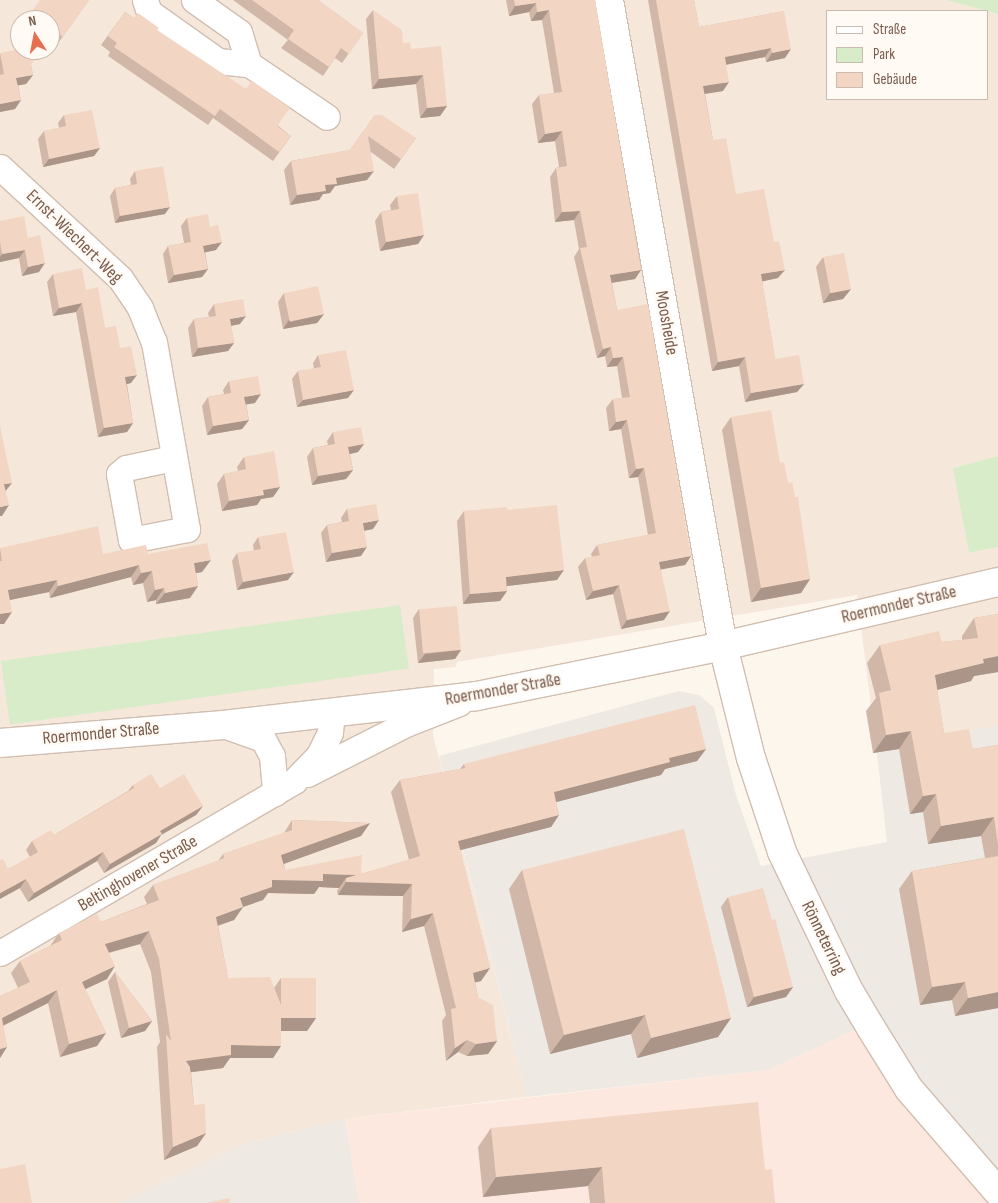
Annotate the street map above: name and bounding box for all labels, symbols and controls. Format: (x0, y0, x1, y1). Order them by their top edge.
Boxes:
north arrow (10, 10, 60, 60)
legend (826, 10, 988, 100)
text: N (27, 12, 38, 30)
text: Straße (873, 20, 906, 39)
text: Park (873, 45, 895, 64)
text: Gebäude (873, 70, 917, 89)
street label: Ernst-Wiechert-Weg (21, 186, 127, 288)
street label: Moosheide (650, 289, 682, 357)
street label: Roermonder Straße (839, 581, 959, 629)
street label: Roermonder Straße (443, 669, 563, 711)
street label: Roermonder Straße (42, 718, 160, 750)
street label: Beltinghovener Straße (75, 831, 201, 917)
street label: Rönneterring (796, 898, 850, 978)

